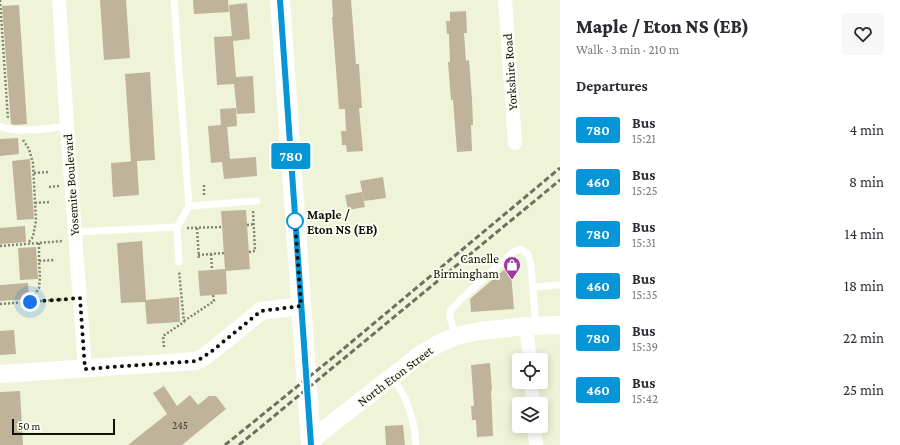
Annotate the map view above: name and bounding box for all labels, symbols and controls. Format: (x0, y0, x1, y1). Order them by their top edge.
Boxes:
button: heart (842, 13, 884, 55)
text: Maple / Eton NS (EB) (576, 16, 749, 37)
street label: Yorkshire Road (500, 33, 520, 111)
text: Walk · 3 min · 210 m (576, 42, 679, 57)
text: Departures (576, 78, 648, 94)
text: Bus (632, 115, 655, 131)
text: 780 (586, 122, 610, 138)
text: 4 min (849, 122, 884, 138)
text: 15:21 (632, 131, 656, 146)
street label: Yosemite Boulevard (60, 133, 82, 236)
line badge: 780 (268, 143, 314, 169)
text: 780 (279, 148, 303, 164)
text: Bus (632, 167, 655, 183)
text: 460 (586, 174, 610, 190)
text: 8 min (849, 174, 884, 190)
text: 15:25 (632, 183, 658, 198)
place label: Maple / Eton NS (EB) (307, 207, 378, 238)
marker: Maple / Eton NS (EB) (286, 212, 304, 230)
text: Bus (632, 219, 655, 235)
text: 780 (586, 226, 610, 242)
text: 14 min (845, 226, 884, 242)
text: 15:31 (632, 235, 656, 250)
place label: Canelle Birmingham (433, 251, 500, 281)
shop icon: Canelle Birmingham (502, 255, 522, 280)
text: Bus (632, 271, 655, 287)
text: 460 (586, 278, 610, 294)
text: 18 min (844, 278, 884, 294)
text: 15:35 (632, 287, 658, 302)
your location (20, 292, 40, 312)
text: Bus (632, 323, 655, 339)
text: 780 (586, 330, 610, 346)
text: 22 min (843, 330, 884, 346)
text: 15:39 (632, 339, 658, 354)
street label: North Eton Street (354, 342, 436, 409)
map controls (512, 353, 548, 433)
button: locate (512, 353, 548, 389)
text: Bus (632, 375, 655, 391)
text: 460 (586, 382, 610, 398)
text: 25 min (843, 382, 884, 398)
text: 15:42 (632, 391, 658, 406)
button: layers (512, 397, 548, 433)
scale bar (12, 417, 115, 436)
house number: 245 (172, 419, 188, 431)
text: 50 m (18, 420, 40, 432)

